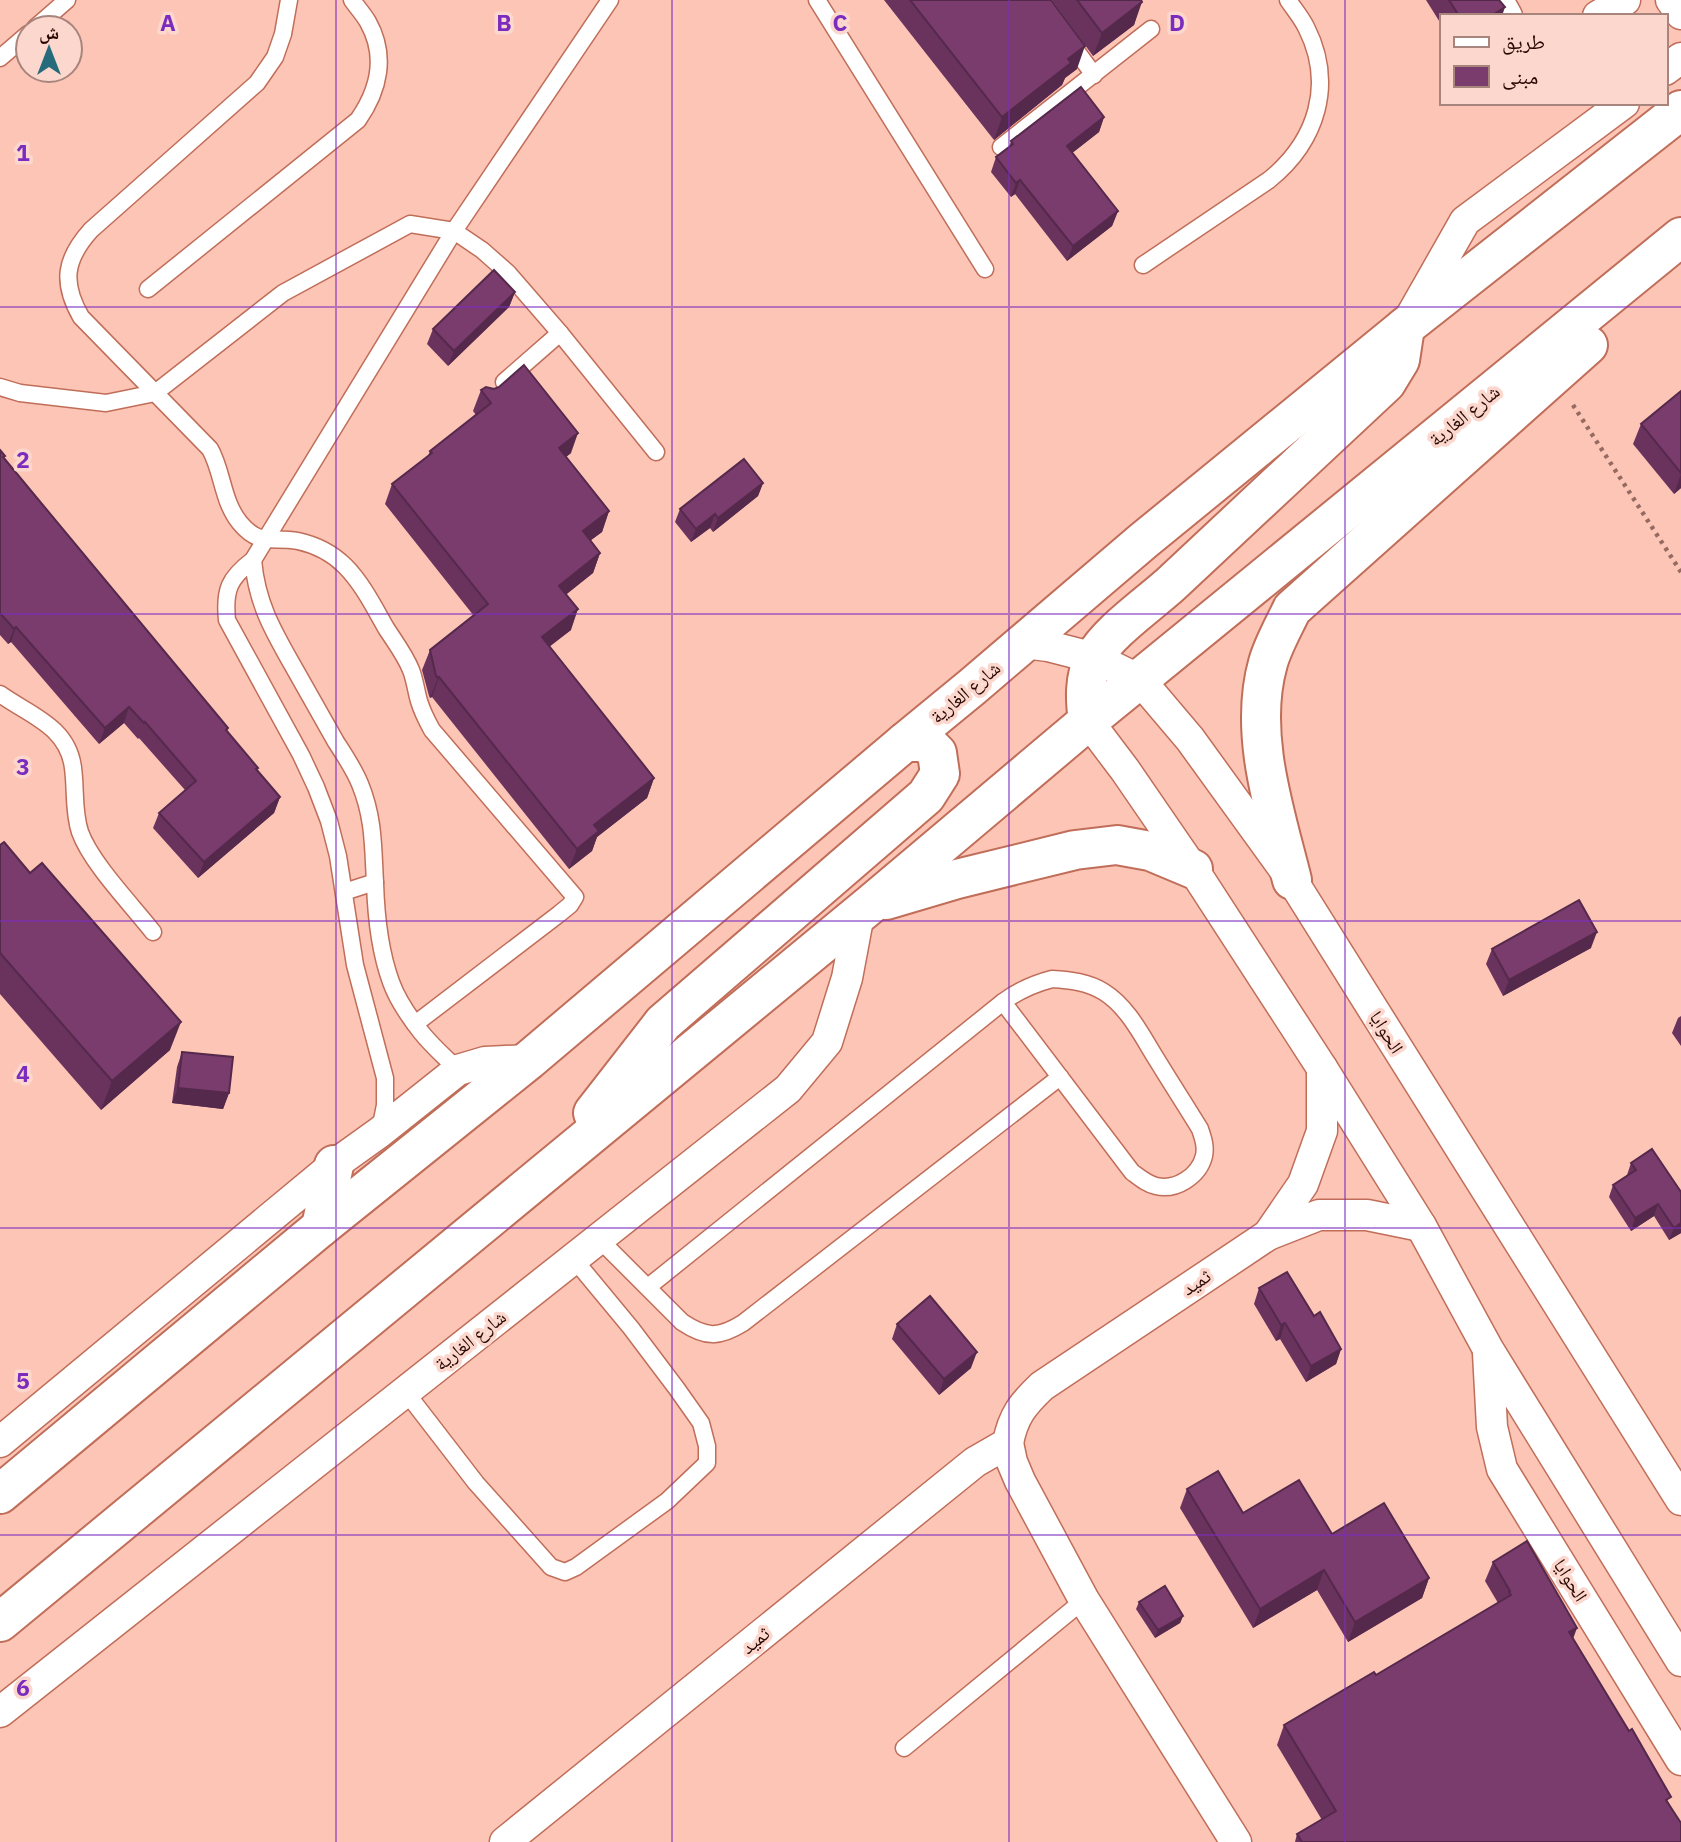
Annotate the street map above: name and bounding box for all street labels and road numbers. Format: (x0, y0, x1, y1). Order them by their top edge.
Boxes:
street label: شارع الغارية (1424, 379, 1504, 451)
street label: شارع الغارية (925, 656, 1005, 728)
street label: الحوايا (1365, 1006, 1409, 1058)
street label: ثميد (1177, 1264, 1215, 1300)
street label: شارع الغارية (429, 1305, 511, 1375)
street label: الحوايا (1549, 1554, 1593, 1606)
street label: ثميد (736, 1621, 774, 1659)

